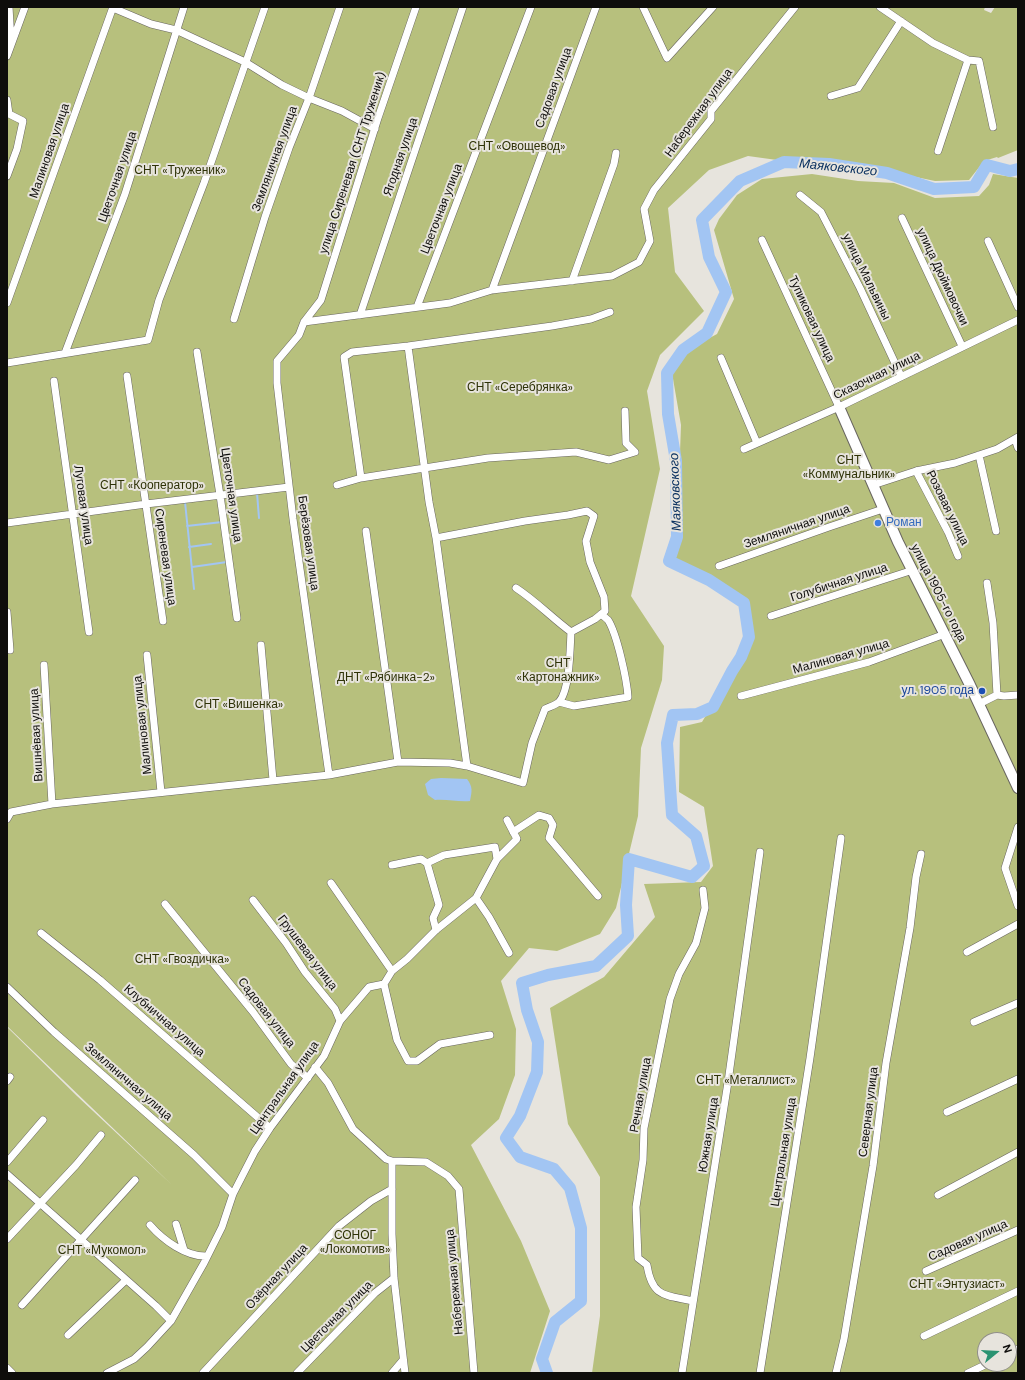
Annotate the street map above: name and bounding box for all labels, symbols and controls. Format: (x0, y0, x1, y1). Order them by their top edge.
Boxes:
street label: Садовая улица (533, 46, 575, 130)
street label: Набережная улица (662, 66, 736, 160)
street label: улица Сиреневая (СНТ Труженик) (317, 70, 389, 256)
street label: Малиновая улица (27, 102, 73, 200)
street label: Земляничная улица (249, 104, 301, 214)
street label: Ягодная улица (381, 116, 421, 198)
street label: Цветочная улица (96, 130, 140, 224)
park label: СНТ «Овощевод» (468, 140, 566, 154)
water label: Маяковского (798, 156, 878, 180)
street label: Цветочная улица (418, 162, 466, 256)
park label: СНТ «Труженик» (134, 164, 226, 178)
street label: улица Дюймовочки (913, 226, 971, 328)
street label: улица Мальвины (839, 231, 893, 323)
street label: Тупиковая улица (785, 274, 837, 364)
street label: Сказочная улица (831, 349, 923, 403)
park label: СНТ «Серебрянка» (467, 381, 573, 395)
street label: Цветочная улица (217, 447, 245, 543)
water label: Маяковского (667, 453, 685, 531)
park label: СНТ «Коммунальник» (803, 454, 895, 482)
street label: Луговая улица (70, 464, 96, 546)
street label: Розовая улица (923, 468, 971, 548)
park label: СНТ «Кооператор» (100, 479, 204, 493)
street label: Берёзовая улица (294, 495, 322, 591)
street label: Земляничная улица (742, 502, 852, 552)
street label: Сиреневая улица (151, 508, 179, 606)
place label: Роман (886, 516, 922, 530)
marker: Роман (873, 518, 883, 528)
street label: улица 1905-го года (907, 542, 969, 644)
street label: Голубичная улица (789, 561, 889, 605)
street label: Малиновая улица (791, 636, 891, 678)
park label: СНТ «Картонажник» (517, 657, 599, 685)
park label: ДНТ «Рябинка-2» (337, 671, 435, 685)
street label: Малиновая улица (131, 675, 155, 775)
place label: ул. 1905 года (901, 684, 974, 698)
marker: ул. 1905 года (977, 686, 987, 696)
street label: Вишнёвая улица (27, 688, 47, 782)
park label: СНТ «Вишенка» (195, 698, 283, 712)
street label: Грушевая улица (274, 913, 340, 993)
park label: СНТ «Гвоздичка» (135, 953, 229, 967)
street label: Садовая улица (234, 975, 298, 1051)
street label: Клубничная улица (121, 982, 207, 1060)
street label: Центральная улица (247, 1039, 323, 1137)
street label: Земляничная улица (81, 1040, 175, 1124)
street label: Речная улица (627, 1056, 655, 1134)
street label: Северная улица (856, 1066, 882, 1158)
park label: СНТ «Металлист» (696, 1074, 796, 1088)
street label: Южная улица (696, 1096, 722, 1174)
street label: Центральная улица (768, 1096, 800, 1208)
street label: Садовая улица (926, 1217, 1010, 1265)
park label: СОНОГ «Локомотив» (320, 1229, 390, 1257)
street label: Набережная улица (443, 1229, 467, 1335)
street label: Озёрная улица (243, 1241, 311, 1313)
park label: СНТ «Мукомол» (58, 1244, 146, 1258)
street label: Цветочная улица (298, 1278, 376, 1356)
park label: СНТ «Энтузиаст» (909, 1278, 1005, 1292)
north arrow (977, 1332, 1017, 1372)
text: N (1000, 1343, 1015, 1355)

